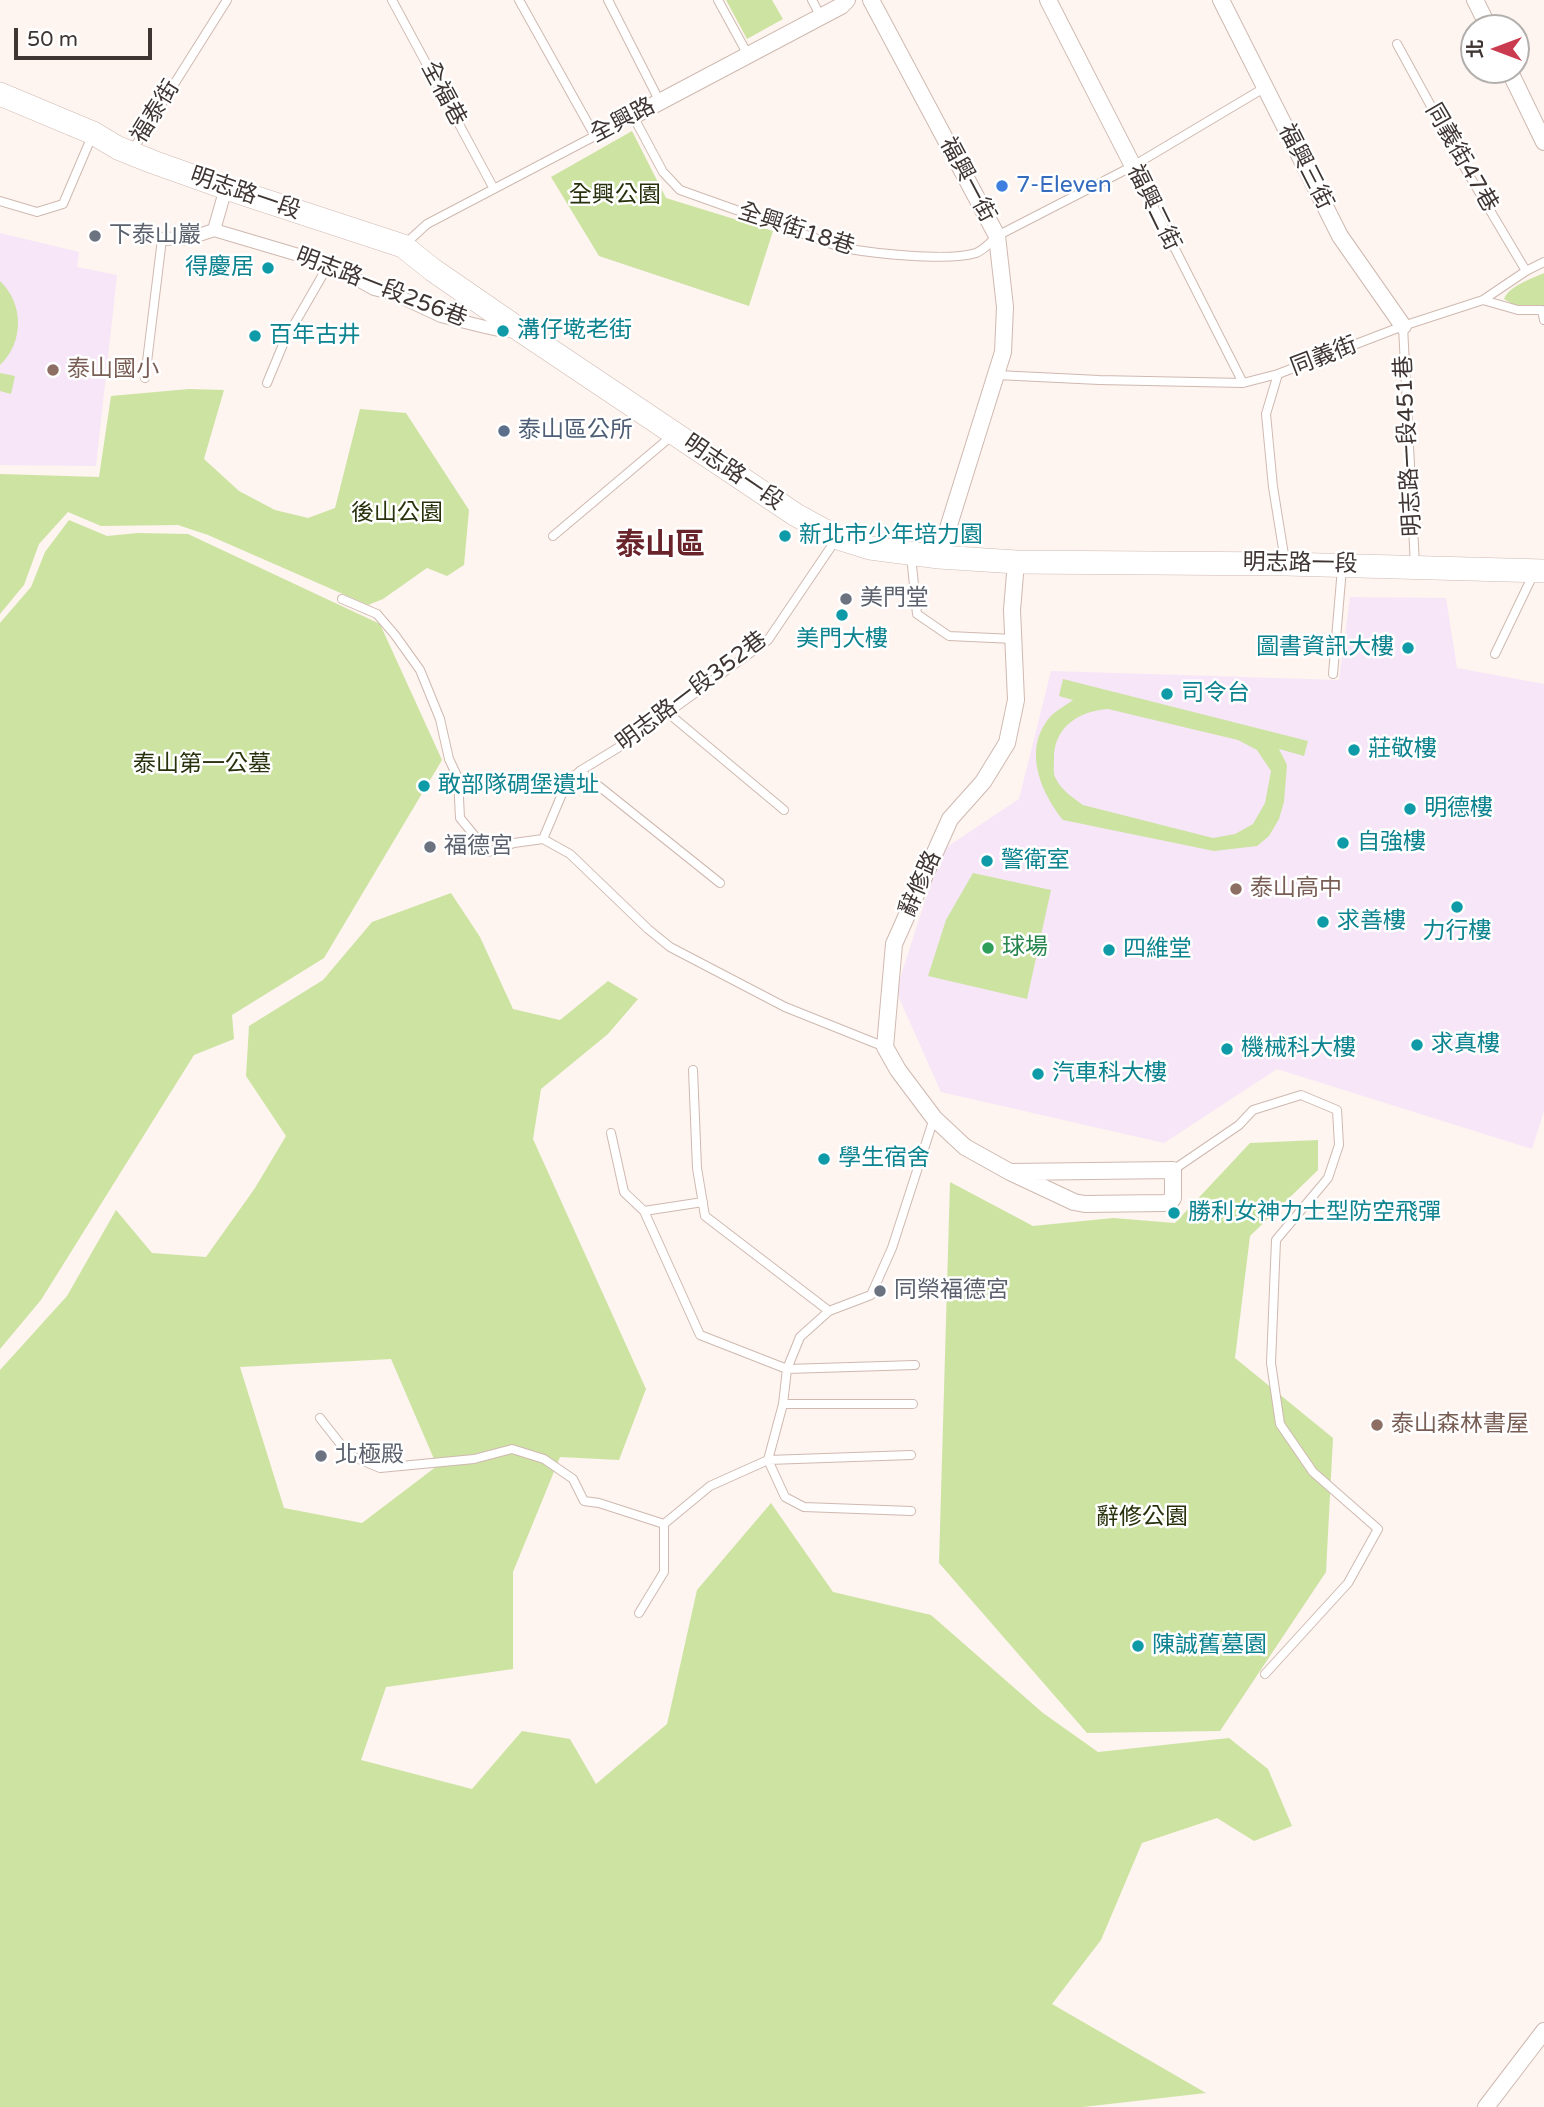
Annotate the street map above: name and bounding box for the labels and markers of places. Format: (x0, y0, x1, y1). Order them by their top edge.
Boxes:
place label: 7-Eleven (1016, 172, 1112, 200)
marker: 7-Eleven (994, 178, 1010, 194)
place label: 下泰山巖 (109, 222, 201, 250)
marker: 下泰山巖 (87, 228, 103, 244)
place label: 得慶居 (185, 254, 254, 282)
marker: 得慶居 (260, 260, 276, 276)
place label: 溝仔墘老街 (517, 317, 632, 345)
place label: 百年古井 (269, 322, 361, 350)
marker: 溝仔墘老街 (495, 323, 511, 339)
marker: 百年古井 (247, 328, 263, 344)
place label: 泰山國小 (67, 356, 159, 384)
marker: 泰山國小 (45, 362, 61, 378)
place label: 泰山區公所 (518, 417, 633, 445)
marker: 泰山區公所 (496, 423, 512, 439)
place label: 新北市少年培力園 (799, 522, 983, 550)
marker: 新北市少年培力園 (777, 528, 793, 544)
place label: 美門堂 (860, 585, 929, 613)
marker: 美門堂 (838, 591, 854, 607)
marker: 美門大樓 (834, 607, 850, 623)
place label: 美門大樓 (796, 626, 888, 654)
place label: 圖書資訊大樓 (1256, 634, 1394, 662)
marker: 圖書資訊大樓 (1400, 640, 1416, 656)
place label: 司令台 (1181, 680, 1250, 708)
marker: 司令台 (1159, 686, 1175, 702)
place label: 莊敬樓 (1368, 736, 1437, 764)
marker: 莊敬樓 (1346, 742, 1362, 758)
place label: 敢部隊碉堡遺址 (438, 772, 599, 800)
marker: 敢部隊碉堡遺址 (416, 778, 432, 794)
place label: 明德樓 (1424, 795, 1493, 823)
marker: 明德樓 (1402, 801, 1418, 817)
place label: 自強樓 (1357, 829, 1426, 857)
place label: 福德宮 (444, 833, 513, 861)
marker: 自強樓 (1335, 835, 1351, 851)
marker: 福德宮 (422, 839, 438, 855)
place label: 警衛室 (1001, 847, 1070, 875)
marker: 警衛室 (979, 853, 995, 869)
place label: 泰山高中 (1250, 875, 1342, 903)
marker: 泰山高中 (1228, 881, 1244, 897)
marker: 力行樓 (1449, 899, 1465, 915)
place label: 求善樓 (1337, 908, 1406, 936)
marker: 求善樓 (1315, 914, 1331, 930)
place label: 力行樓 (1423, 918, 1491, 946)
place label: 球場 (1002, 934, 1048, 962)
place label: 四維堂 (1123, 936, 1192, 964)
marker: 球場 (980, 940, 996, 956)
marker: 四維堂 (1101, 942, 1117, 958)
place label: 求真樓 (1431, 1031, 1500, 1059)
place label: 機械科大樓 (1241, 1035, 1356, 1063)
marker: 求真樓 (1409, 1037, 1425, 1053)
marker: 機械科大樓 (1219, 1041, 1235, 1057)
place label: 汽車科大樓 (1052, 1060, 1167, 1088)
marker: 汽車科大樓 (1030, 1066, 1046, 1082)
place label: 學生宿舍 (838, 1145, 930, 1173)
marker: 學生宿舍 (816, 1151, 832, 1167)
place label: 勝利女神力士型防空飛彈 (1188, 1199, 1441, 1227)
marker: 勝利女神力士型防空飛彈 (1166, 1205, 1182, 1221)
place label: 同榮福德宮 (894, 1277, 1009, 1305)
marker: 同榮福德宮 (872, 1283, 888, 1299)
place label: 泰山森林書屋 (1391, 1411, 1529, 1439)
marker: 泰山森林書屋 (1369, 1417, 1385, 1433)
place label: 北極殿 (335, 1442, 404, 1470)
marker: 北極殿 (313, 1448, 329, 1464)
place label: 陳誠舊墓園 (1152, 1632, 1267, 1660)
marker: 陳誠舊墓園 (1130, 1638, 1146, 1654)

